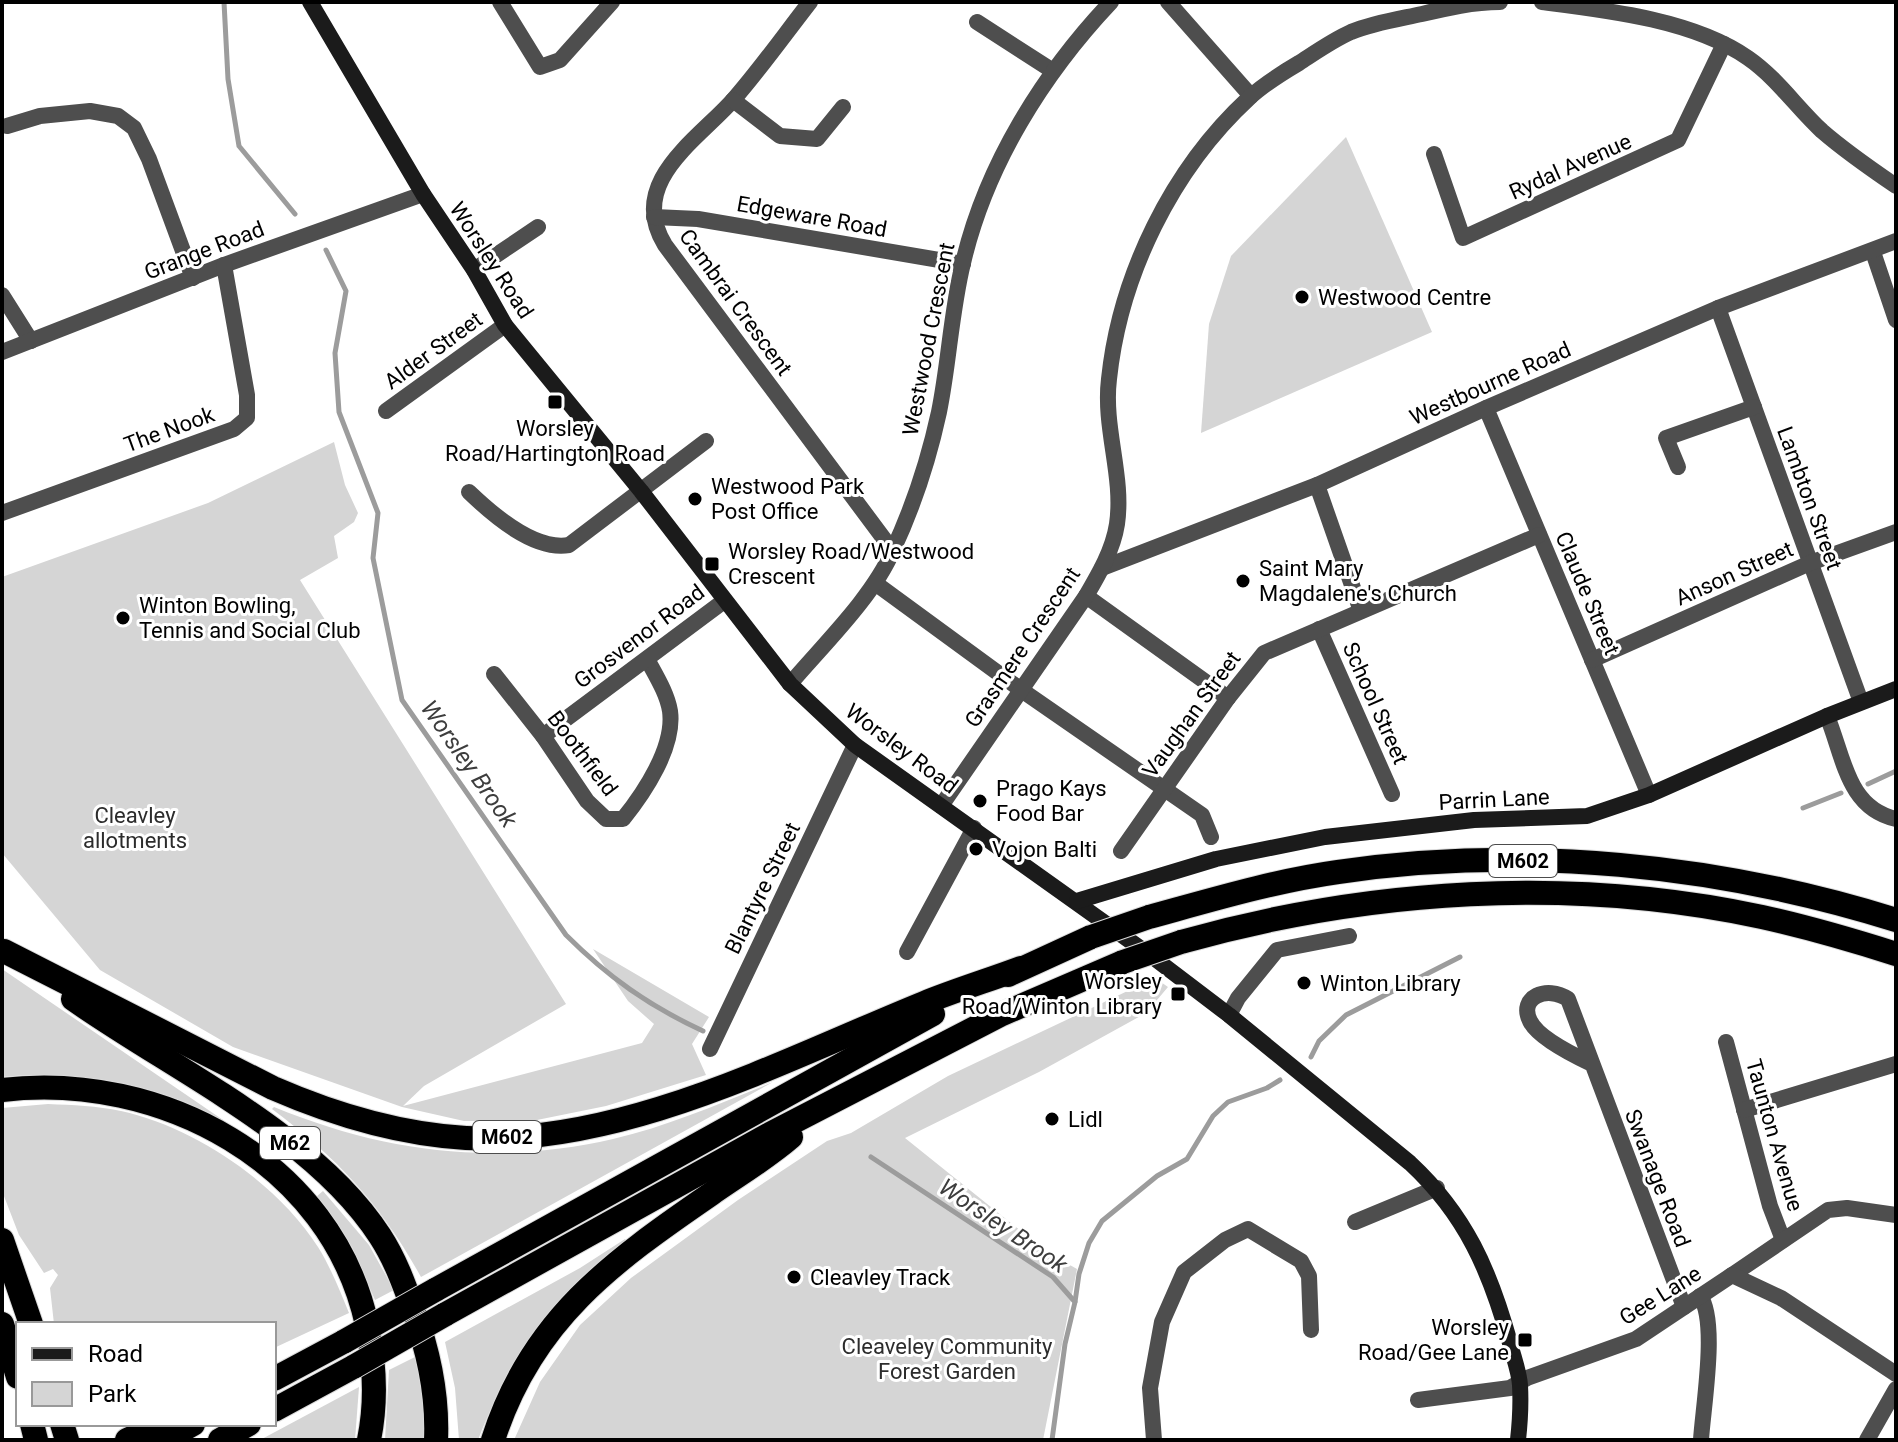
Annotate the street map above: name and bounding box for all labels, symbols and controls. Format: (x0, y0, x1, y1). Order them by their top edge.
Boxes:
street label: Rydal Avenue (1505, 128, 1635, 205)
street label: Edgeware Road (735, 191, 889, 242)
street label: Worsley Road (445, 197, 538, 323)
street label: Grange Road (141, 216, 268, 285)
street label: Cambrai Crescent (674, 224, 797, 380)
street label: Westwood Crescent (898, 241, 959, 438)
place label: Westwood Centre (1318, 285, 1491, 310)
marker: Westwood Centre (1293, 288, 1311, 306)
street label: Alder Street (380, 307, 487, 394)
street label: Westbourne Road (1406, 337, 1575, 430)
marker: Worsley Road/Hartington Road (546, 393, 564, 411)
street label: The Nook (121, 401, 219, 457)
place label: Worsley Road/Hartington Road (445, 416, 665, 466)
street label: Lambton Street (1772, 423, 1847, 573)
place label: Westwood Park Post Office (711, 474, 865, 524)
marker: Westwood Park Post Office (686, 490, 704, 508)
street label: Claude Street (1550, 528, 1625, 659)
street label: Anson Street (1672, 536, 1797, 611)
place label: Worsley Road/Westwood Crescent (728, 539, 974, 589)
marker: Worsley Road/Westwood Crescent (703, 555, 721, 573)
place label: Saint Mary Magdalene's Church (1259, 556, 1457, 606)
street label: Grasmere Crescent (960, 562, 1085, 732)
marker: Saint Mary Magdalene's Church (1234, 572, 1252, 590)
street label: Grosvenor Road (569, 579, 709, 693)
place label: Winton Bowling, Tennis and Social Club (139, 593, 361, 643)
marker: Winton Bowling, Tennis and Social Club (114, 609, 132, 627)
street label: School Street (1338, 638, 1414, 768)
street label: Vaughan Street (1137, 646, 1246, 782)
water label: Worsley Brook (415, 695, 524, 834)
street label: Worsley Road (841, 698, 963, 799)
street label: Boothfield (543, 706, 623, 801)
place label: Prago Kays Food Bar (996, 776, 1107, 826)
street label: Parrin Lane (1438, 784, 1550, 815)
marker: Prago Kays Food Bar (971, 792, 989, 810)
park label: Cleavley allotments (83, 803, 187, 853)
street label: Blantyre Street (720, 818, 805, 958)
place label: Vojon Balti (992, 837, 1097, 862)
marker: Vojon Balti (967, 840, 985, 858)
road number: M602 (1489, 845, 1557, 877)
place label: Worsley Road/Winton Library (962, 969, 1163, 1019)
place label: Winton Library (1320, 971, 1461, 996)
marker: Winton Library (1295, 974, 1313, 992)
marker: Worsley Road/Winton Library (1169, 985, 1187, 1003)
street label: Taunton Avenue (1741, 1056, 1808, 1214)
street label: Swanage Road (1620, 1106, 1695, 1251)
place label: Lidl (1068, 1107, 1103, 1132)
marker: Lidl (1043, 1110, 1061, 1128)
road number: M602 (473, 1121, 541, 1153)
road number: M62 (260, 1127, 320, 1159)
water label: Worsley Brook (934, 1173, 1073, 1280)
street label: Gee Lane (1615, 1261, 1706, 1330)
place label: Cleavley Track (810, 1265, 951, 1290)
marker: Cleavley Track (785, 1268, 803, 1286)
place label: Worsley Road/Gee Lane (1358, 1315, 1510, 1365)
legend (16, 1322, 276, 1426)
marker: Worsley Road/Gee Lane (1516, 1331, 1534, 1349)
park label: Cleaveley Community Forest Garden (842, 1334, 1053, 1384)
text: Road (88, 1340, 143, 1368)
text: Park (88, 1380, 137, 1408)

